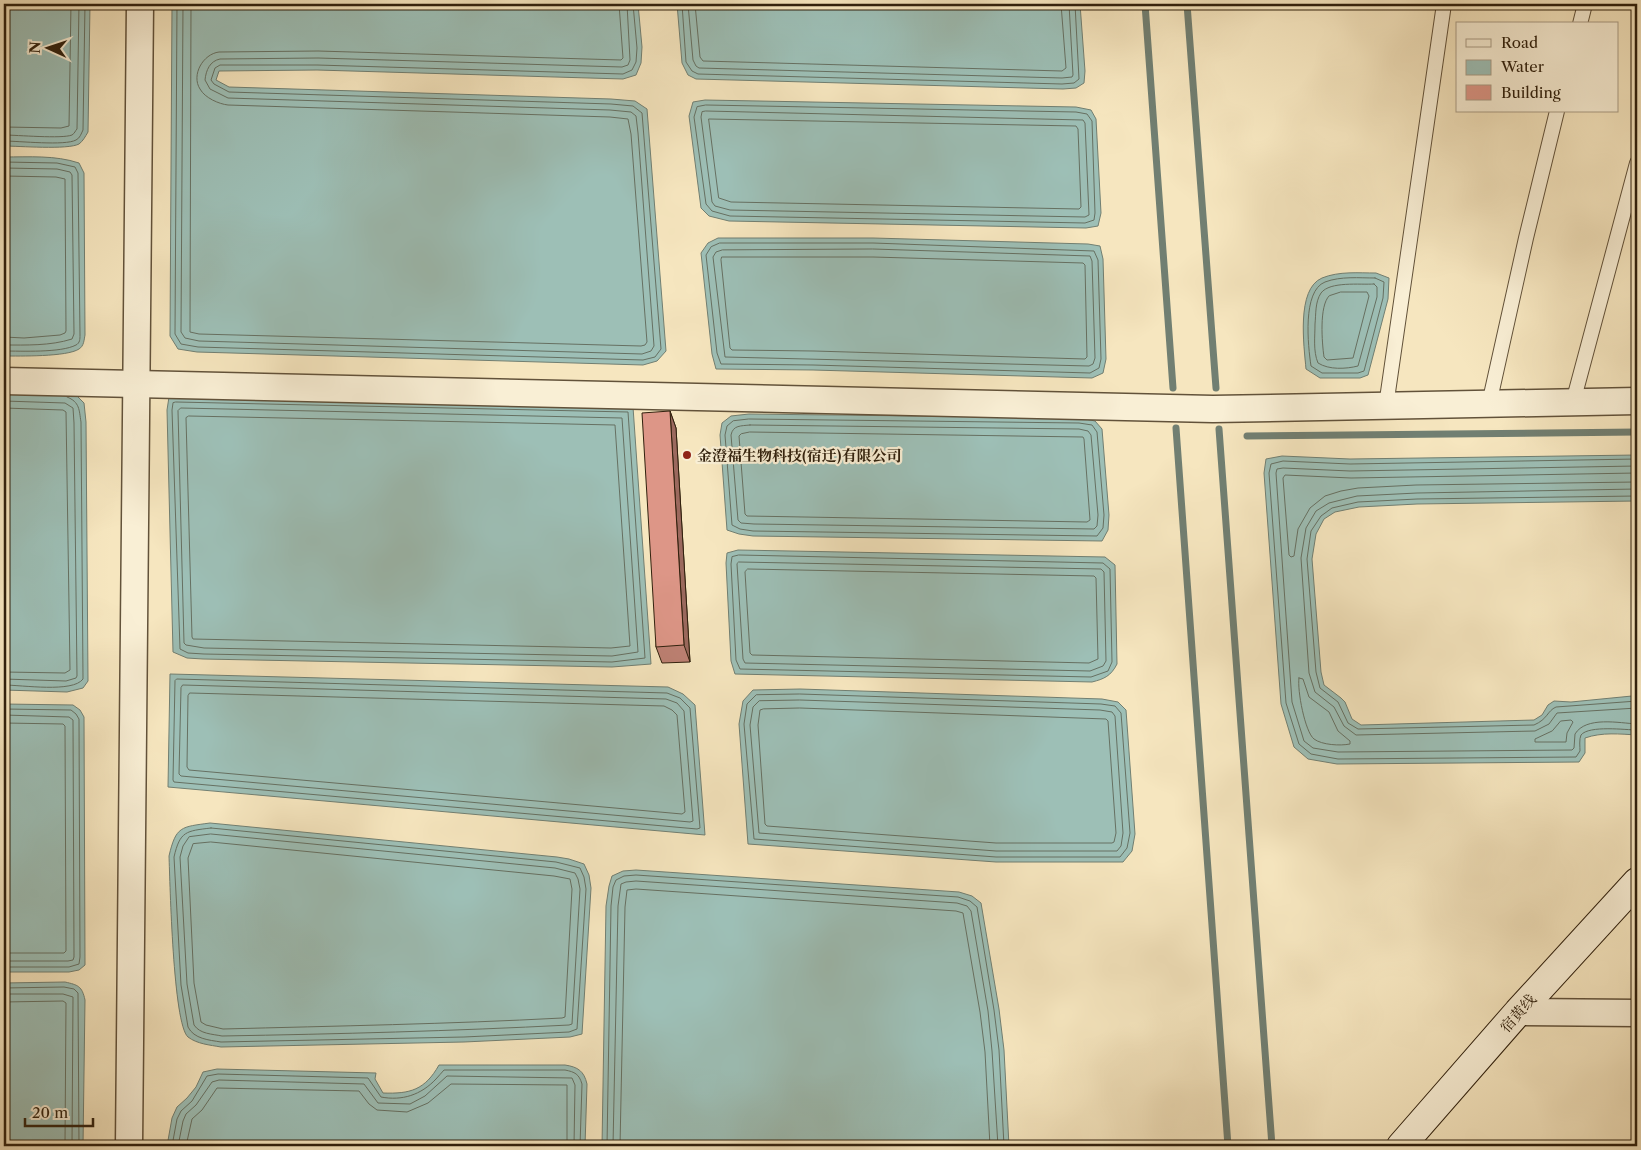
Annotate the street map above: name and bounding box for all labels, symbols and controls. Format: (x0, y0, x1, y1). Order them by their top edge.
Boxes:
north arrow (22, 22, 72, 72)
legend (1456, 22, 1618, 112)
text: Road (1501, 33, 1538, 52)
text: N (26, 41, 44, 54)
text: Water (1500, 57, 1545, 76)
text: Building (1501, 83, 1561, 102)
place label: 金澄福生物科技(宿迁)有限公司 (697, 446, 901, 465)
marker: 金澄福生物科技(宿迁)有限公司 (681, 449, 693, 461)
street label: 宿黄线 (1496, 990, 1540, 1036)
scale bar (25, 1095, 92, 1127)
text: 20 m (32, 1103, 68, 1122)

